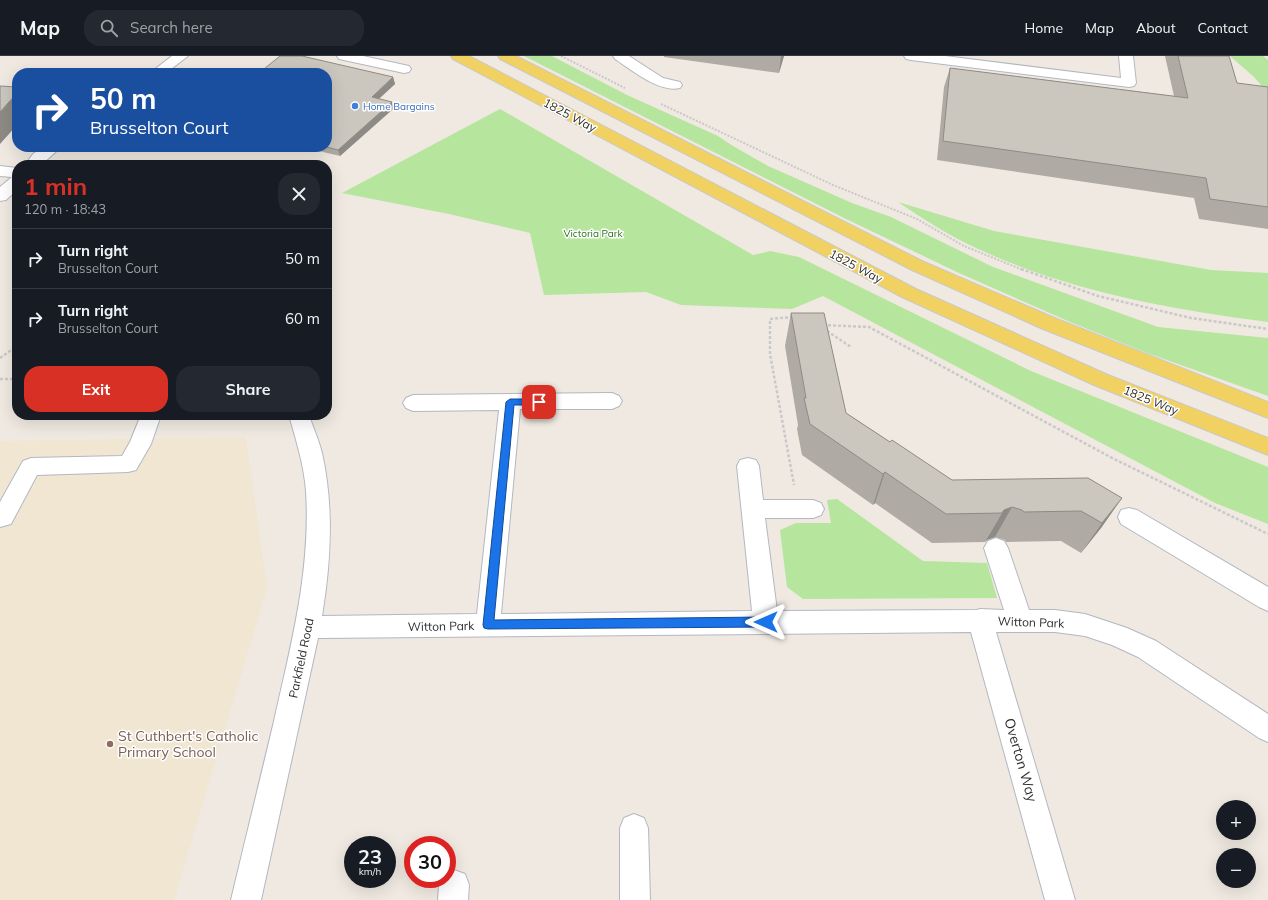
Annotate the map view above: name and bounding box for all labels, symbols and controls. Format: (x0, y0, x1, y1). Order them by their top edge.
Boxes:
search box (84, 10, 364, 46)
text: Map (20, 16, 60, 40)
icon: search (98, 17, 120, 39)
text: Search here (130, 18, 213, 37)
text: Home (1024, 19, 1063, 37)
text: Map (1085, 19, 1114, 37)
text: About (1136, 19, 1176, 37)
text: Contact (1198, 19, 1248, 37)
text: 50 m (90, 81, 156, 116)
icon: right (24, 84, 76, 136)
street label: 1825 Way (541, 95, 600, 136)
place label: Home Bargains (363, 100, 435, 113)
marker: Home Bargains (350, 101, 360, 111)
text: Brusselton Court (90, 116, 228, 139)
text: 1 min (24, 171, 87, 201)
button: close (278, 173, 320, 215)
text: 120 m · 18:43 (24, 201, 106, 217)
park label: Victoria Park (563, 227, 623, 240)
text: Turn right (58, 241, 128, 260)
street label: 1825 Way (827, 246, 886, 287)
icon: right (24, 248, 46, 270)
text: 50 m (285, 249, 320, 268)
text: Brusselton Court (58, 260, 158, 276)
text: Turn right (58, 301, 128, 320)
icon: right (24, 308, 46, 330)
text: 60 m (285, 309, 320, 328)
text: Brusselton Court (58, 320, 158, 336)
button: Exit (24, 366, 168, 412)
button: Share (176, 366, 320, 412)
street label: 1825 Way (1121, 382, 1181, 418)
pin (522, 385, 556, 419)
icon: arrive (528, 391, 550, 413)
position arrow (745, 601, 787, 643)
street label: Witton Park (997, 613, 1065, 631)
street label: Parkfield Road (285, 617, 317, 699)
street label: Witton Park (408, 618, 475, 634)
street label: Overton Way (1000, 716, 1042, 805)
place label: St Cuthbert's Catholic Primary School (118, 727, 258, 761)
marker: St Cuthbert's Catholic Primary School (105, 739, 115, 749)
map controls (1216, 800, 1256, 888)
button: + (1216, 800, 1256, 840)
speed limit sign: 30 (404, 836, 456, 888)
text: 23 (358, 844, 382, 869)
button: − (1216, 848, 1256, 888)
text: km/h (359, 865, 381, 878)

